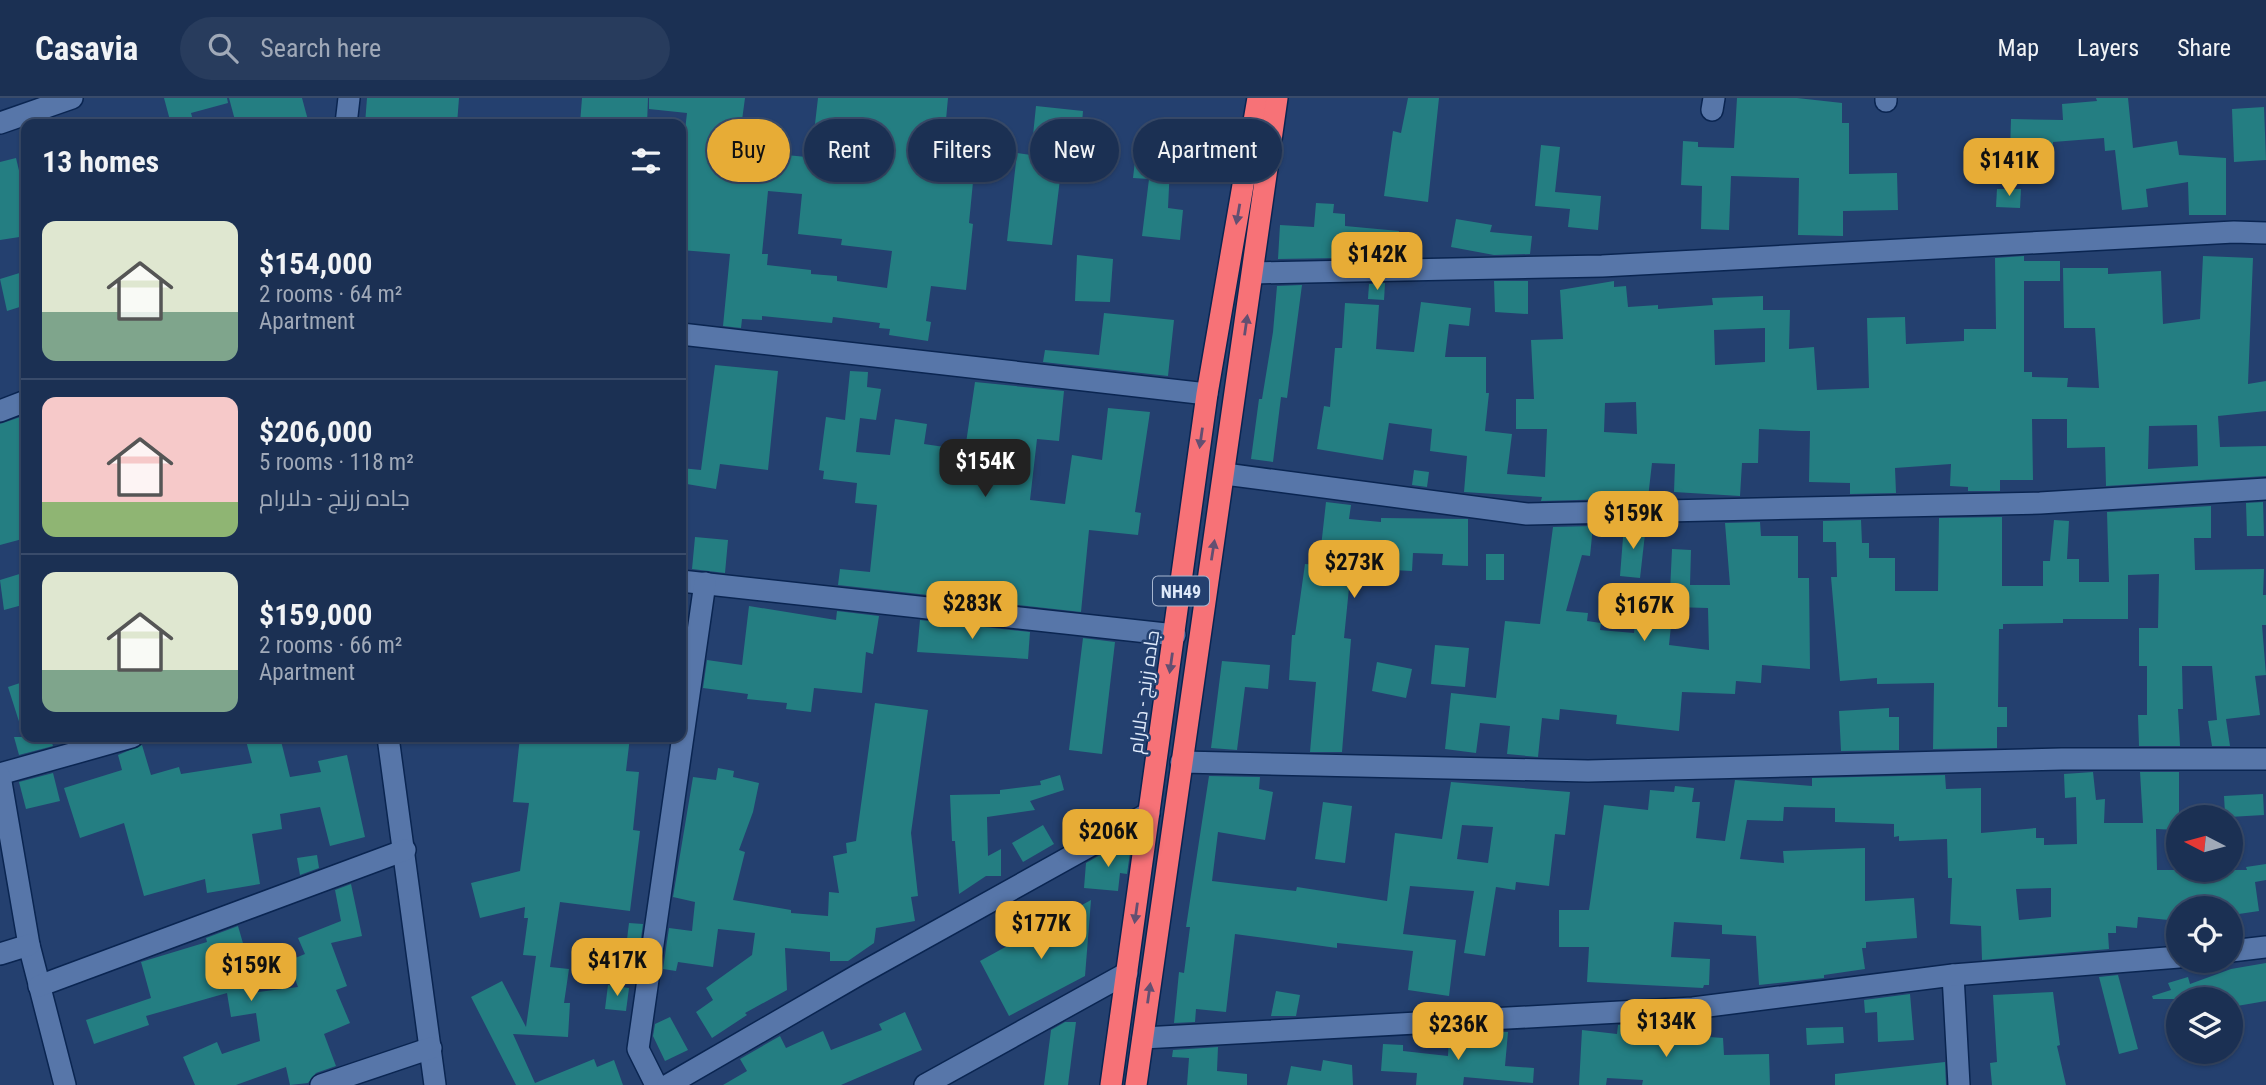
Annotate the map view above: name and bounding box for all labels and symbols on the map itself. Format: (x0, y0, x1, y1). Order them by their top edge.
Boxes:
pin: $141K (1960, 139, 2058, 198)
one-way arrow (1232, 203, 1243, 225)
pin: $142K (1328, 232, 1426, 292)
one-way arrow (1240, 314, 1251, 336)
one-way arrow (1195, 427, 1206, 449)
pin: $154K (936, 440, 1034, 499)
pin: $159K (1584, 491, 1682, 551)
one-way arrow (1208, 539, 1219, 561)
pin: $273K (1305, 540, 1403, 600)
road number: NH49 (1153, 576, 1209, 606)
pin: $283K (923, 582, 1021, 641)
pin: $167K (1595, 584, 1693, 643)
street label: جاده زرنج - دلارام (1124, 629, 1166, 756)
one-way arrow (1165, 653, 1176, 675)
north arrow (2166, 805, 2244, 882)
pin: $206K (1059, 810, 1157, 869)
pin: $177K (992, 902, 1090, 961)
one-way arrow (1130, 902, 1141, 924)
pin: $417K (568, 939, 666, 998)
pin: $159K (202, 944, 300, 1003)
one-way arrow (1144, 982, 1155, 1004)
pin: $134K (1617, 1000, 1715, 1059)
pin: $236K (1409, 1002, 1507, 1062)

